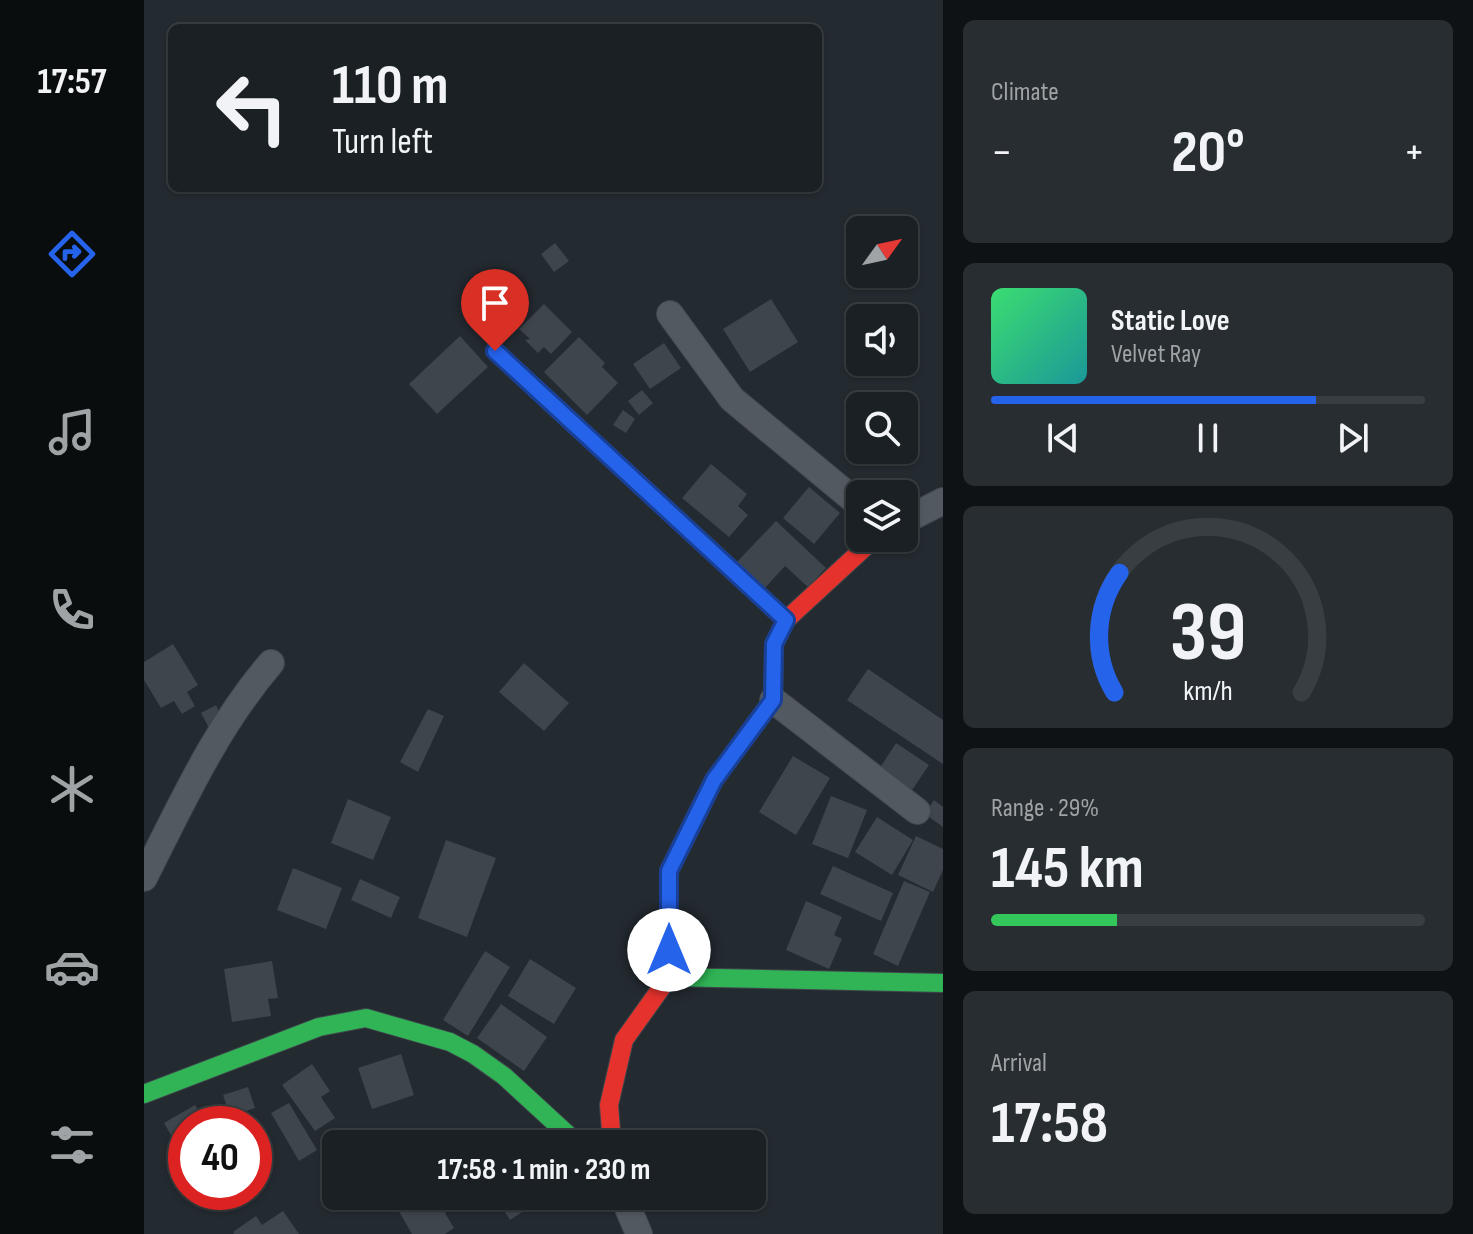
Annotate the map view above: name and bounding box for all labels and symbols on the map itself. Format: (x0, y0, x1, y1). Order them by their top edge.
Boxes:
north arrow (846, 216, 918, 288)
pin (461, 269, 529, 351)
position arrow (627, 908, 711, 992)
speed limit sign: 40 (168, 1106, 272, 1210)

